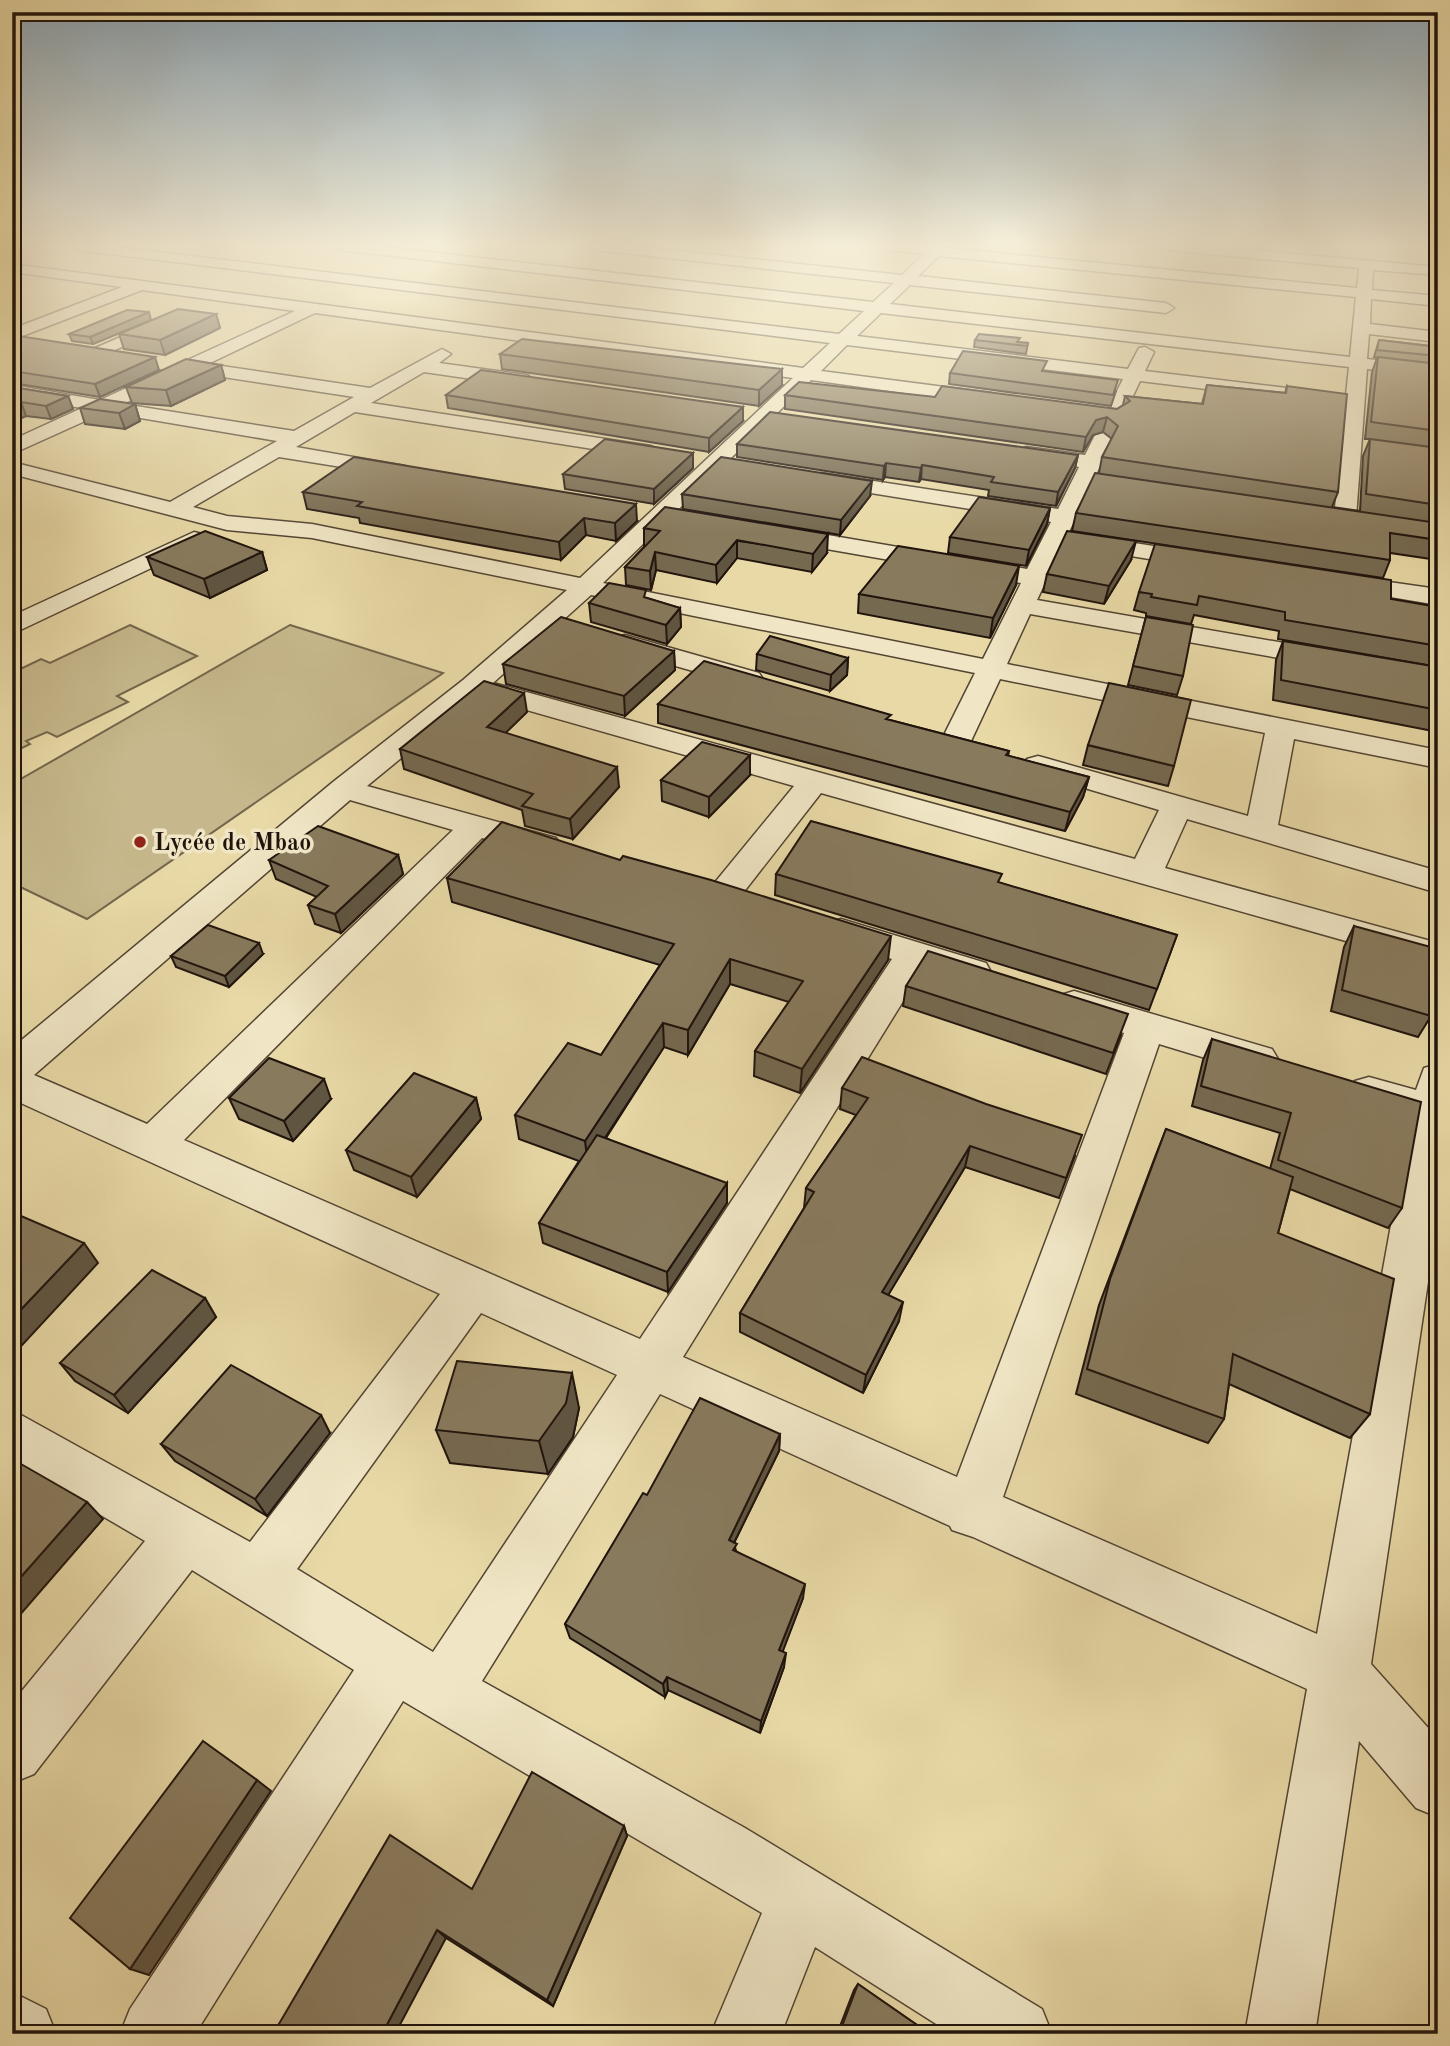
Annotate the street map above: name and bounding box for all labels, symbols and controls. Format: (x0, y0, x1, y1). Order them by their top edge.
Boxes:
place label: Lycée de Mbao (154, 832, 311, 856)
marker: Lycée de Mbao (132, 834, 148, 850)

